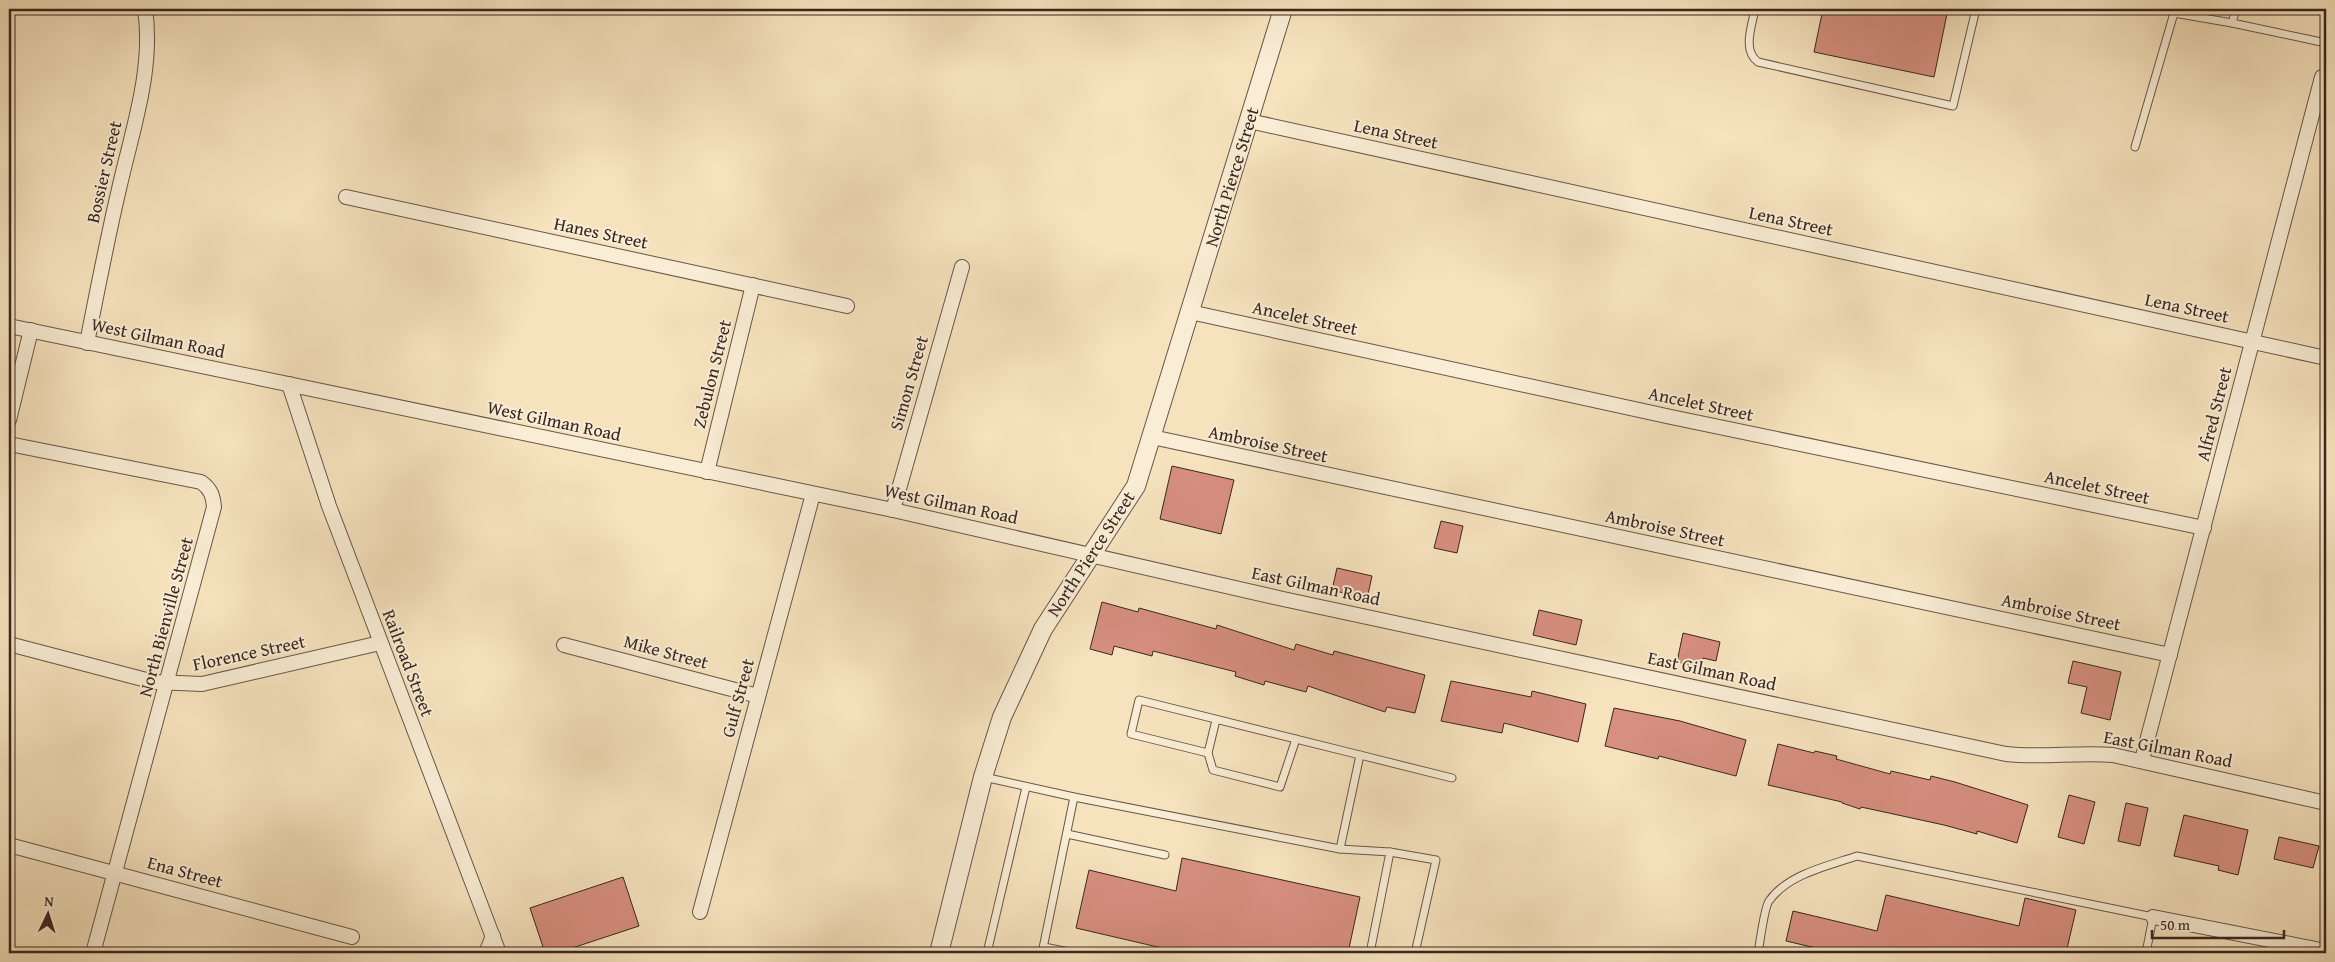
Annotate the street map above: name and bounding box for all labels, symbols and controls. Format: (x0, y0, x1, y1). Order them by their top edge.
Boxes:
street label: North Pierce Street (1197, 103, 1266, 250)
street label: Lena Street (1352, 111, 1441, 156)
street label: Bossier Street (79, 118, 129, 226)
street label: Lena Street (1747, 198, 1836, 243)
street label: Hanes Street (552, 209, 651, 256)
street label: Lena Street (2143, 285, 2232, 330)
street label: Ancelet Street (1250, 293, 1361, 342)
street label: West Gilman Road (89, 310, 228, 365)
street label: Zebulon Street (685, 316, 738, 431)
street label: Simon Street (882, 332, 935, 433)
street label: Alfred Street (2189, 363, 2238, 464)
street label: Ancelet Street (1646, 379, 1757, 428)
street label: West Gilman Road (485, 393, 624, 448)
street label: Ambroise Street (1206, 418, 1331, 469)
street label: Ancelet Street (2042, 462, 2153, 511)
street label: West Gilman Road (882, 476, 1021, 531)
street label: North Pierce Street (1040, 485, 1142, 622)
street label: Ambroise Street (1603, 502, 1728, 553)
street label: North Bienville Street (131, 533, 200, 700)
street label: East Gilman Road (1249, 559, 1383, 612)
street label: Ambroise Street (1999, 586, 2124, 637)
street label: Railroad Street (376, 605, 442, 721)
street label: Florence Street (190, 627, 308, 678)
street label: Mike Street (621, 627, 712, 676)
street label: East Gilman Road (1645, 644, 1779, 697)
street label: Gulf Street (714, 655, 761, 740)
street label: East Gilman Road (2101, 723, 2235, 774)
street label: Ena Street (144, 848, 227, 895)
north arrow (22, 890, 72, 940)
text: N (44, 891, 55, 911)
scale bar (2152, 907, 2285, 939)
text: 50 m (2160, 914, 2191, 935)

